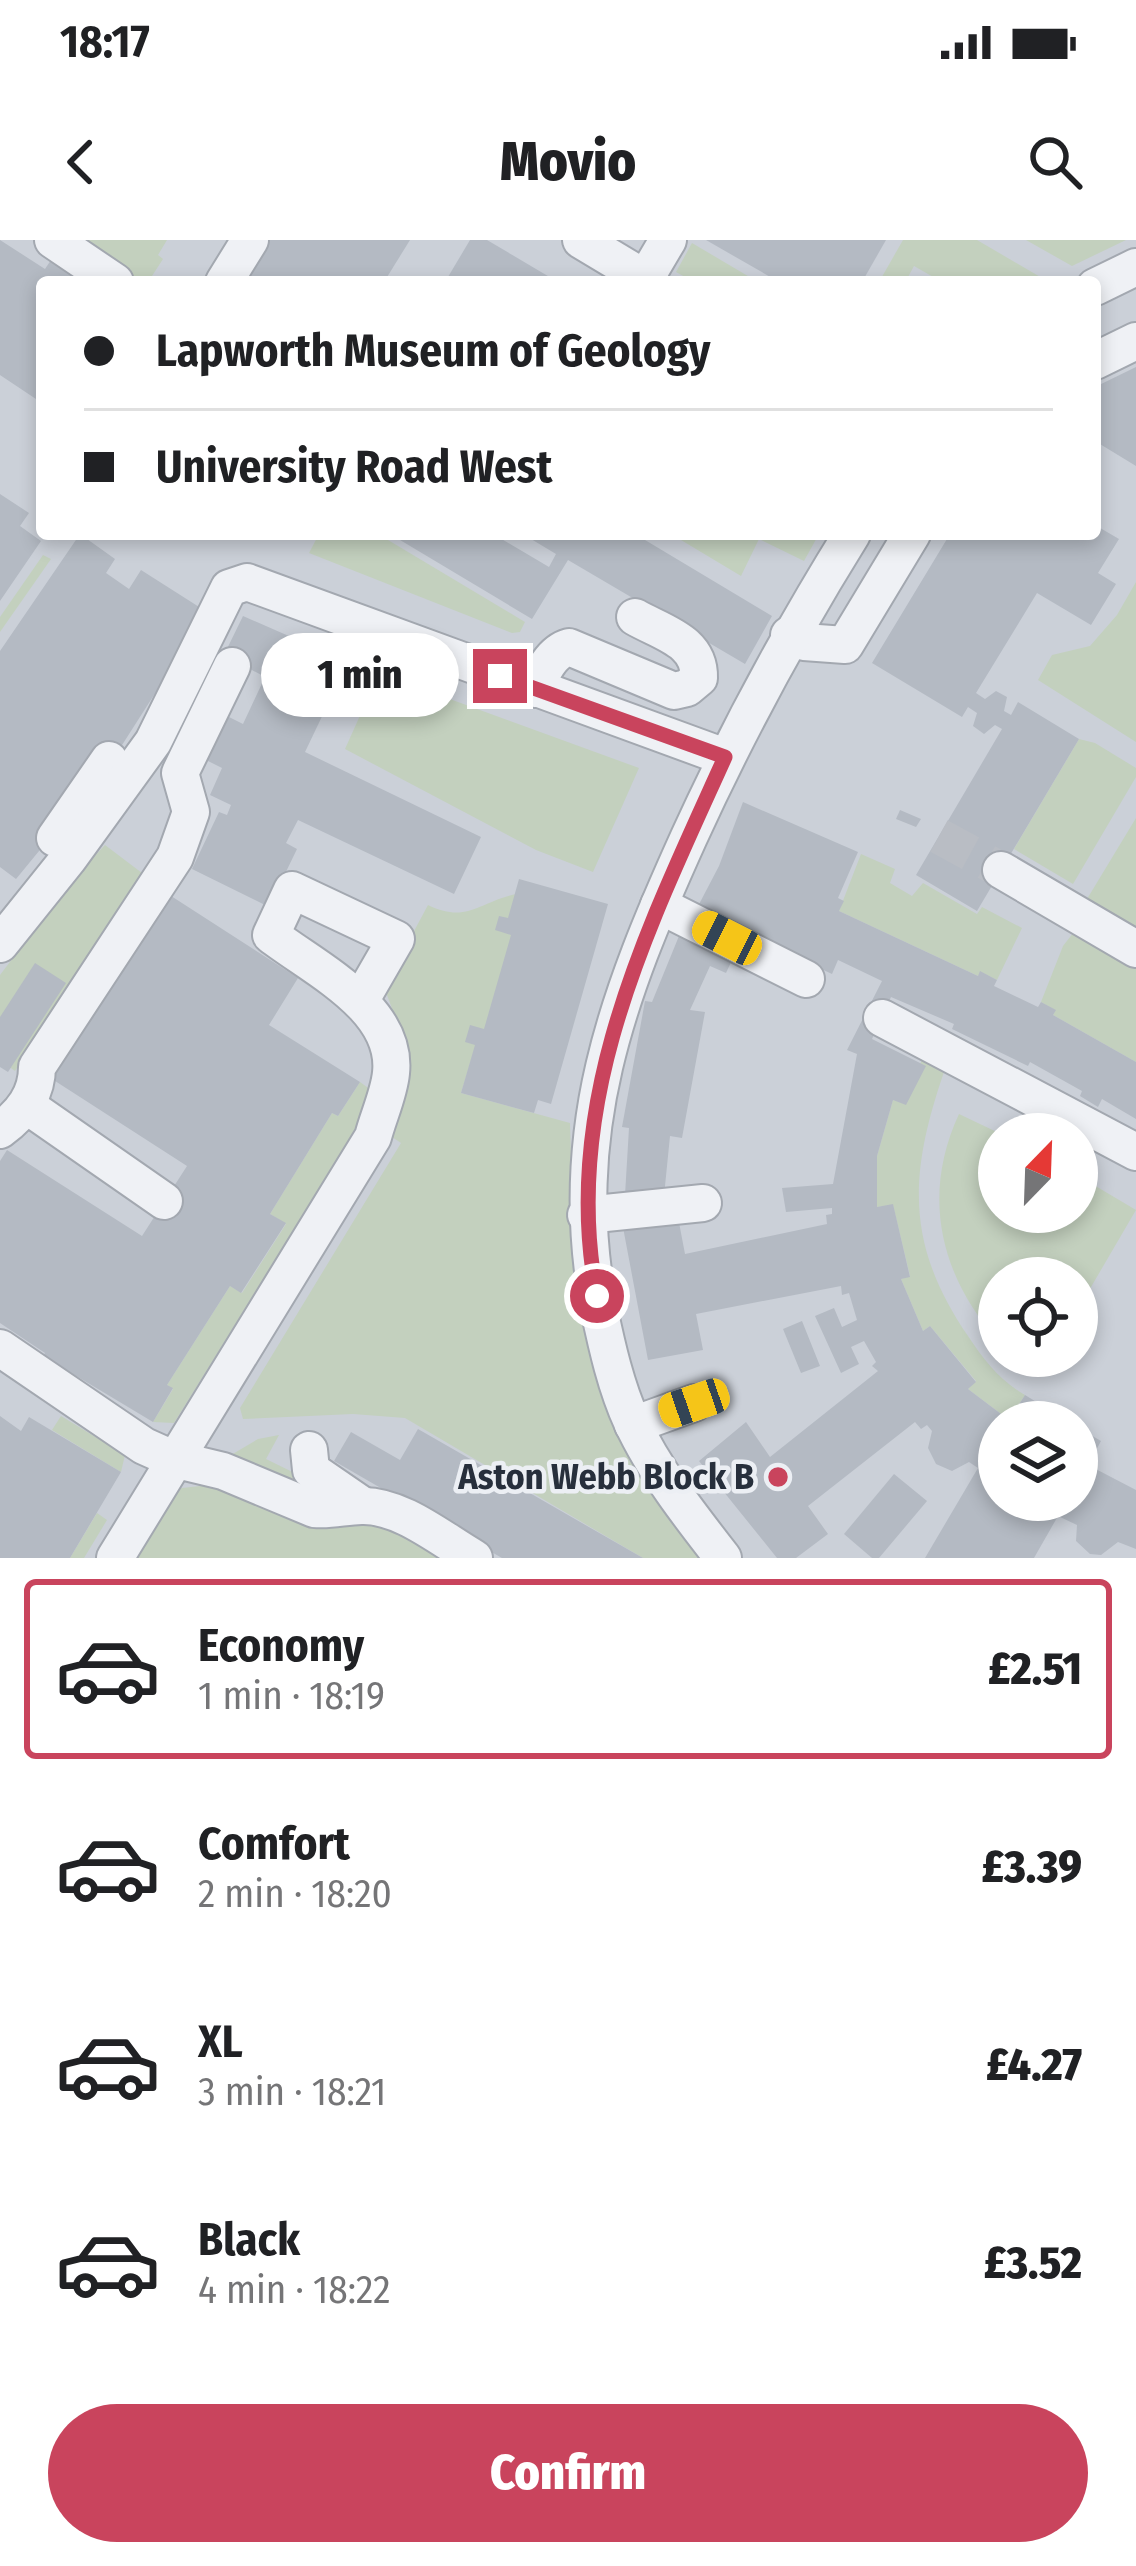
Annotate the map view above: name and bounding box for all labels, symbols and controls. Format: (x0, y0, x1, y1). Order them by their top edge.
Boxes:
text: 18:17 (60, 15, 150, 69)
icon: back (48, 129, 114, 195)
icon: search (1022, 129, 1088, 195)
text: Movio (500, 130, 636, 194)
text: Lapworth Museum of Geology (156, 324, 711, 378)
text: University Road West (156, 440, 552, 494)
callout: 1 min (260, 634, 458, 718)
route end (473, 649, 527, 703)
text: 1 min (318, 652, 402, 698)
car (687, 906, 767, 970)
north arrow (978, 1113, 1098, 1233)
map controls (978, 1113, 1098, 1521)
button: locate (978, 1257, 1098, 1377)
route start (570, 1269, 624, 1323)
car (654, 1374, 734, 1432)
button: layers (978, 1401, 1098, 1521)
place label: Aston Webb Block B (457, 1455, 754, 1499)
marker: Aston Webb Block B (765, 1464, 791, 1490)
icon: car (54, 1615, 162, 1723)
text: Economy (198, 1619, 364, 1673)
text: £2.51 (988, 1642, 1082, 1696)
text: 1 min · 18:19 (198, 1673, 385, 1719)
icon: car (54, 1813, 162, 1921)
text: Comfort (198, 1817, 350, 1871)
text: £3.39 (982, 1840, 1082, 1894)
text: 2 min · 18:20 (198, 1871, 392, 1917)
icon: car (54, 2011, 162, 2119)
text: XL (198, 2015, 243, 2069)
text: £4.27 (986, 2038, 1082, 2092)
text: 3 min · 18:21 (198, 2069, 386, 2115)
icon: car (54, 2209, 162, 2317)
text: Black (198, 2213, 300, 2267)
text: £3.52 (984, 2236, 1082, 2290)
text: 4 min · 18:22 (198, 2267, 390, 2313)
button: Confirm (48, 2404, 1088, 2542)

